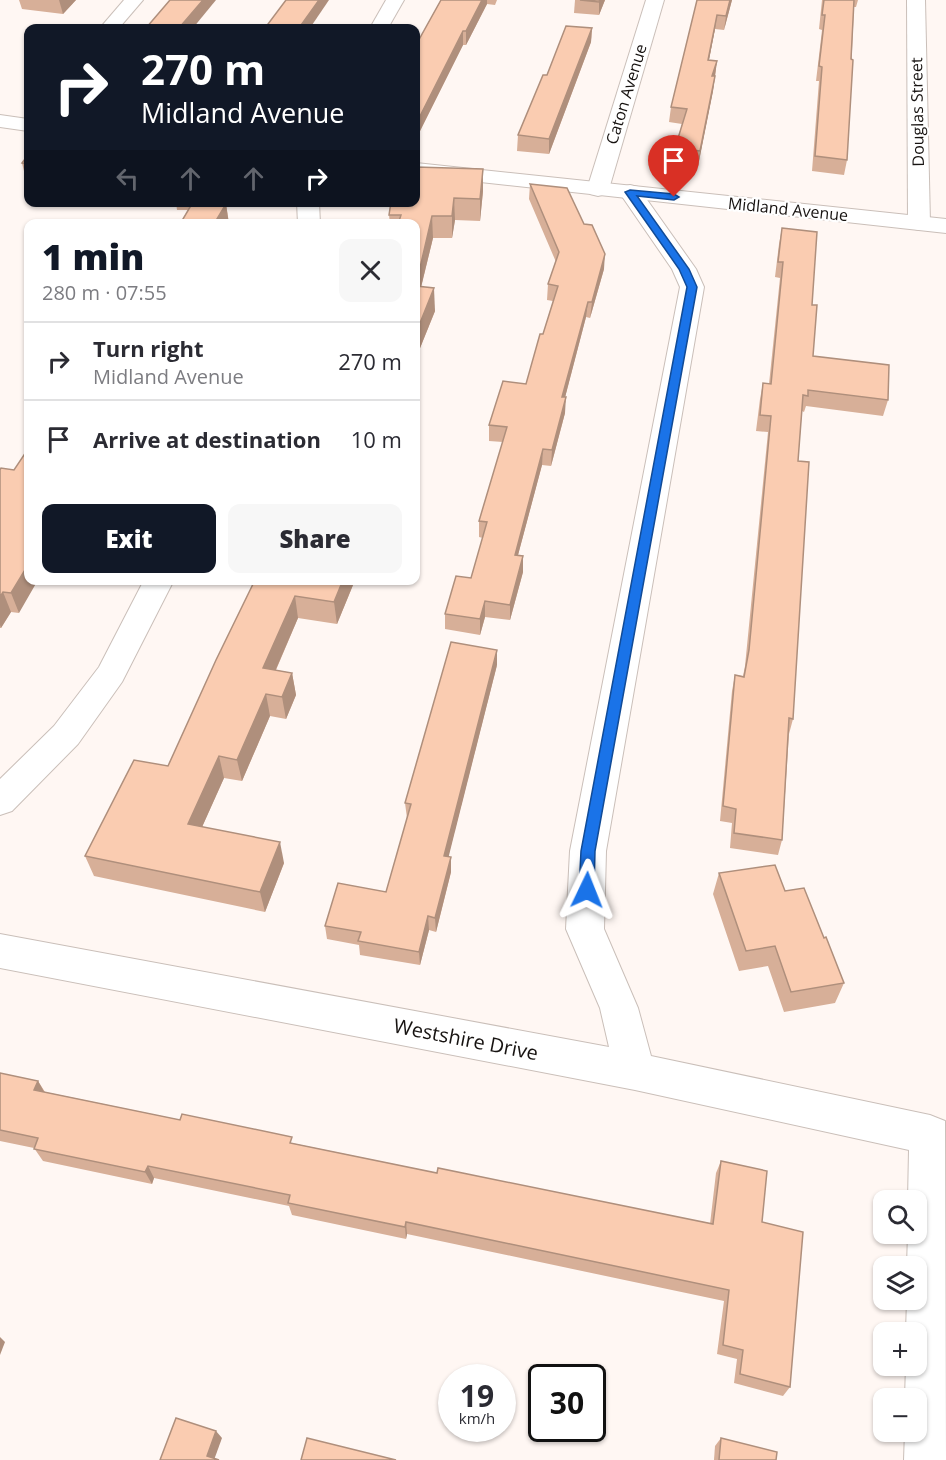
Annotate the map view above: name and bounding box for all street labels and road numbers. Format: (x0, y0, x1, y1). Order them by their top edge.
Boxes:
street label: Caton Avenue (600, 41, 652, 147)
street label: Douglas Street (905, 57, 929, 167)
street label: Midland Avenue (727, 192, 849, 226)
street label: Westshire Drive (391, 1012, 541, 1066)

